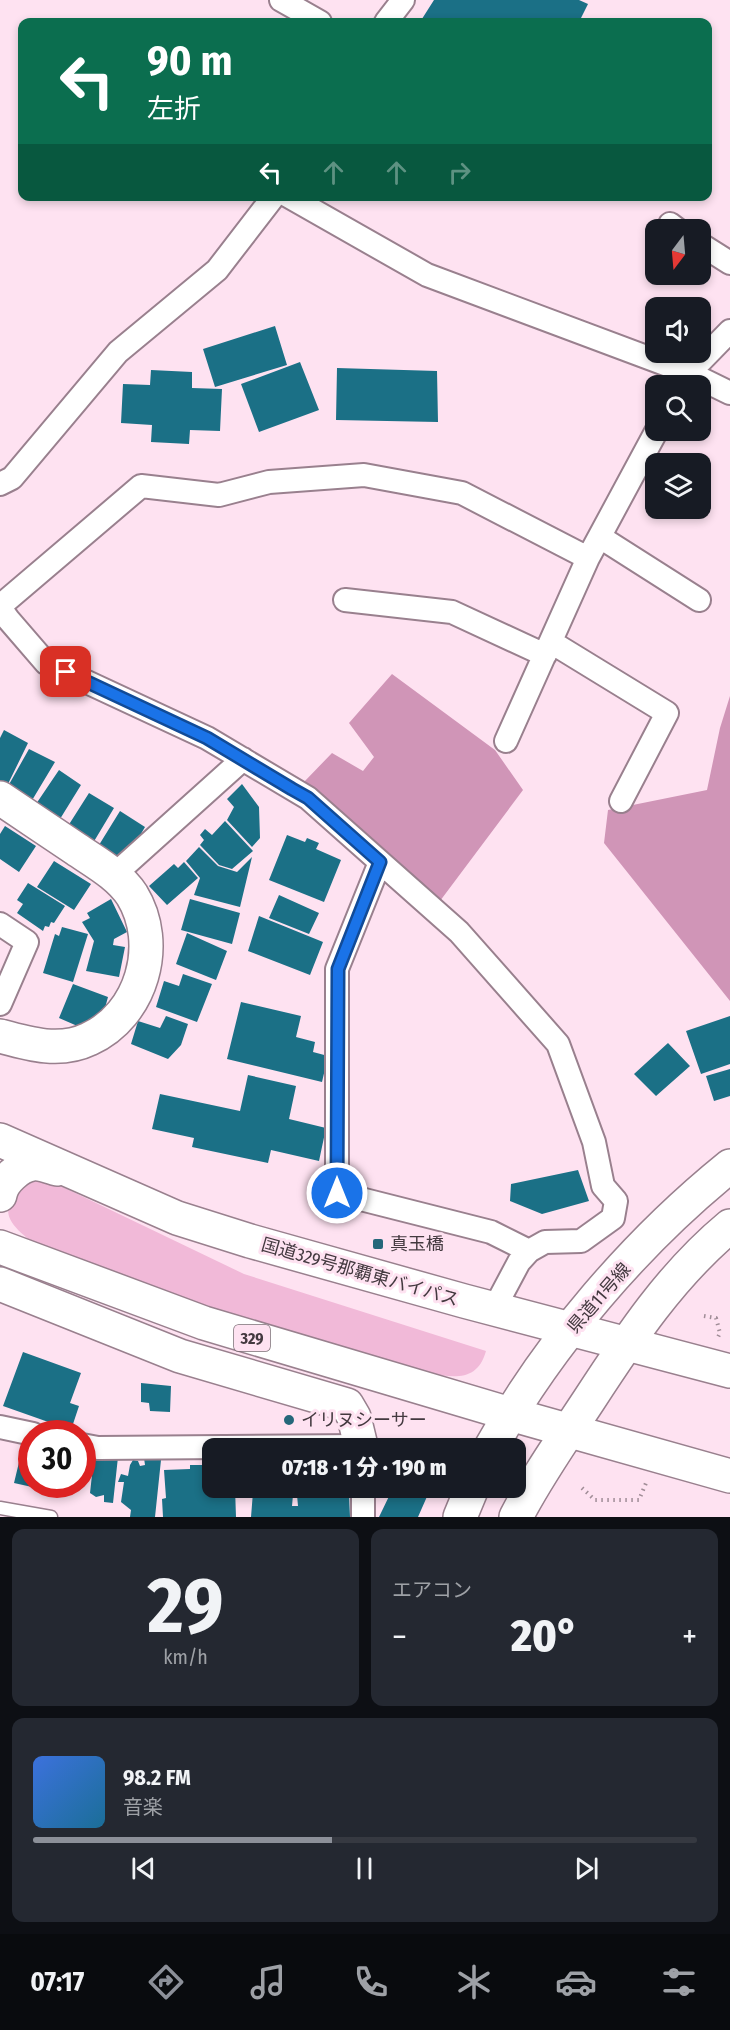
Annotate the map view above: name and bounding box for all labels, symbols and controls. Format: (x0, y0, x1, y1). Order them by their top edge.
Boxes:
text: 90 m (147, 36, 232, 86)
icon: left (48, 42, 126, 120)
text: 左折 (147, 93, 201, 125)
icon: left (254, 156, 287, 189)
icon: ahead (317, 156, 350, 189)
icon: ahead (380, 156, 413, 189)
icon: right (443, 156, 476, 189)
north arrow (645, 219, 711, 285)
map controls (645, 219, 711, 519)
button: sound (645, 297, 711, 363)
button: search (645, 375, 711, 441)
button: layers (645, 453, 711, 519)
pin (40, 646, 91, 697)
icon: arrive (49, 655, 82, 688)
position arrow (305, 1161, 369, 1225)
street label: 国道329号那覇東バイパス (259, 1233, 461, 1311)
place label: 真玉橋 (390, 1233, 444, 1255)
marker: 真玉橋 (371, 1237, 385, 1251)
street label: 県道11号線 (563, 1258, 635, 1338)
road number: 329 (234, 1325, 270, 1351)
place label: イリヌシーサー (301, 1409, 427, 1431)
marker: イリヌシーサー (282, 1413, 296, 1427)
speed limit sign: 30 (18, 1420, 96, 1498)
text: 07:18 · 1 分 · 190 m (281, 1454, 447, 1481)
text: 29 (147, 1559, 224, 1653)
text: エアコン (392, 1578, 472, 1602)
text: 20° (511, 1609, 578, 1663)
text: − (392, 1617, 407, 1657)
text: + (682, 1617, 697, 1657)
text: km/h (163, 1645, 208, 1669)
text: 98.2 FM (123, 1764, 191, 1791)
text: 音楽 (123, 1795, 163, 1819)
icon: previous (127, 1852, 160, 1885)
icon: pause (348, 1852, 381, 1885)
icon: next (570, 1852, 603, 1885)
icon: directions (145, 1961, 187, 2003)
icon: music (247, 1961, 289, 2003)
icon: phone (350, 1961, 392, 2003)
icon: climate (453, 1961, 495, 2003)
icon: car (555, 1961, 597, 2003)
icon: filters (658, 1961, 700, 2003)
text: 07:17 (30, 1966, 84, 1998)

